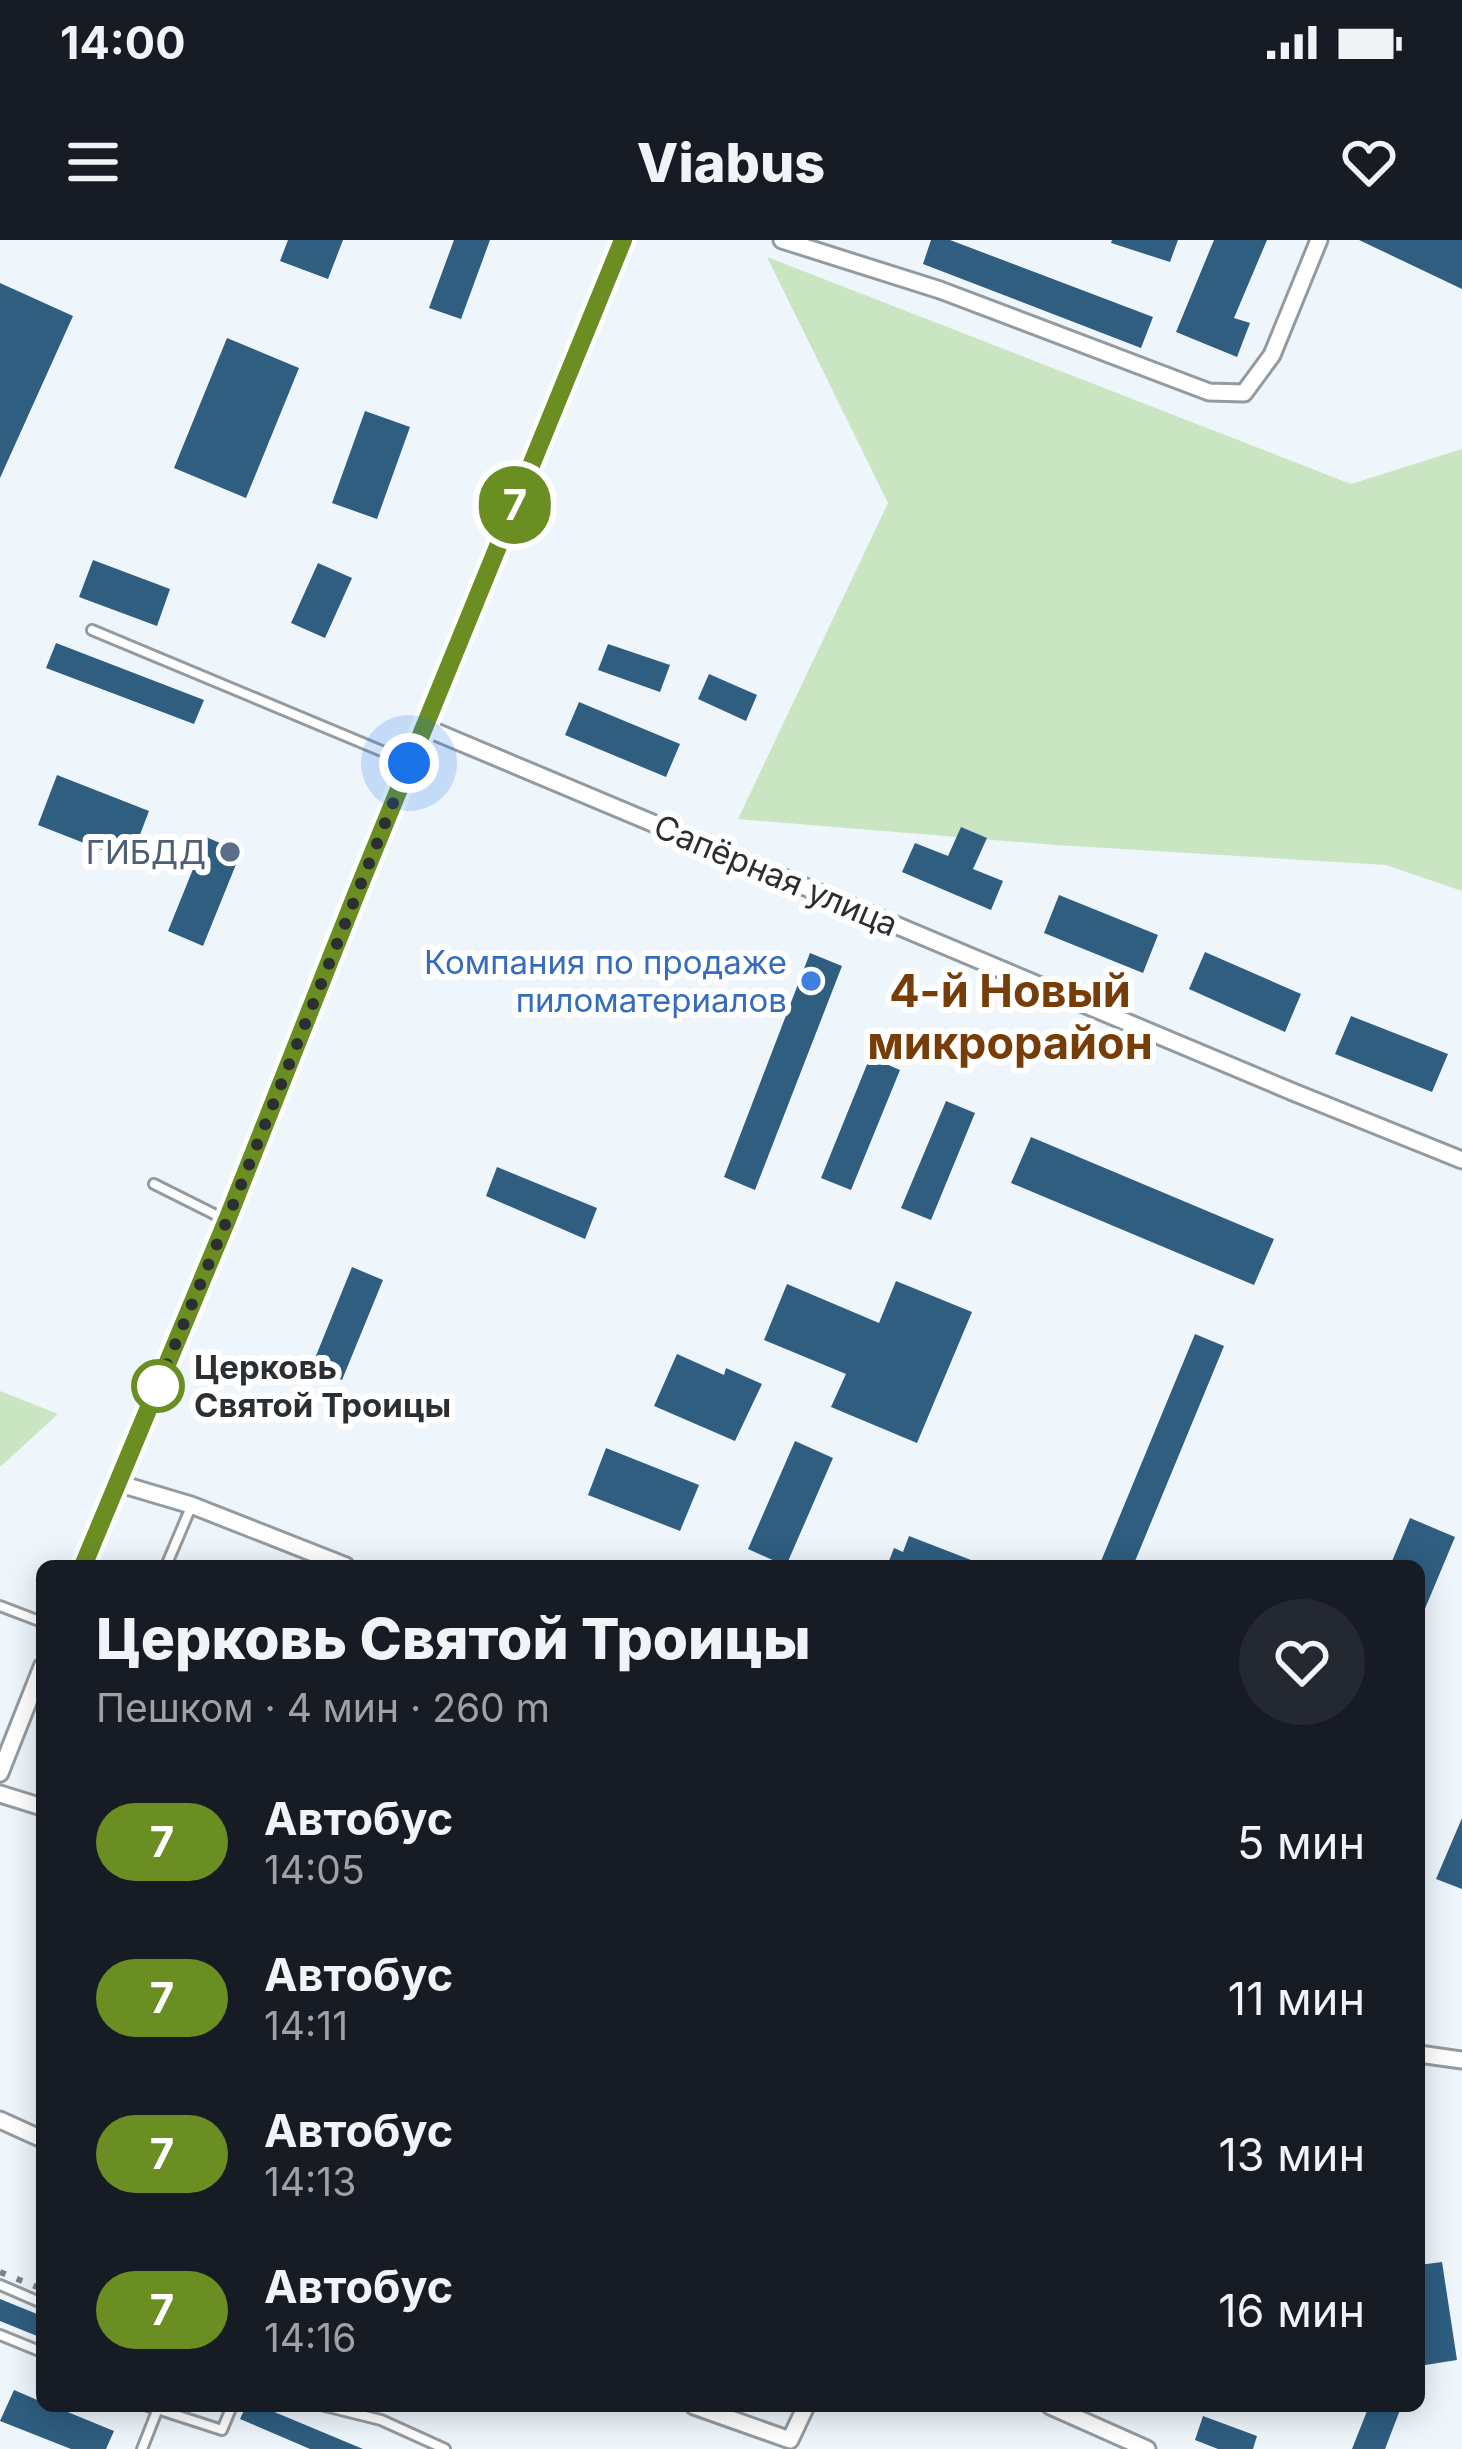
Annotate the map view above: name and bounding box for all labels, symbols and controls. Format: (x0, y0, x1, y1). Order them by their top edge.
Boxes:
text: 14:00 (60, 15, 186, 70)
icon: menu (60, 129, 126, 195)
icon: heart (1336, 129, 1402, 195)
text: Viabus (637, 130, 825, 195)
line badge: 7 (476, 466, 554, 544)
text: 7 (503, 479, 527, 530)
your location (379, 733, 439, 793)
street label: Сапёрная улица (648, 806, 904, 944)
place label: ГИБДД (86, 832, 206, 872)
marker: ГИБДД (217, 839, 243, 865)
place label: Компания по продаже пиломатериалов (424, 942, 787, 1020)
district label: 4-й Новый микрорайон (867, 963, 1153, 1070)
marker: Компания по продаже пиломатериалов (798, 968, 824, 994)
place label: Церковь Святой Троицы (194, 1347, 451, 1425)
marker: Церковь Святой Троицы (133, 1361, 183, 1411)
button: heart (1239, 1599, 1365, 1725)
text: Церковь Святой Троицы (96, 1604, 811, 1673)
text: Пешком · 4 мин · 260 m (96, 1684, 550, 1731)
text: Автобус (264, 1791, 453, 1846)
text: 5 мин (1237, 1815, 1365, 1870)
text: 7 (150, 1816, 174, 1867)
text: 14:05 (264, 1846, 365, 1893)
text: Автобус (264, 1947, 453, 2002)
text: 11 мин (1228, 1971, 1365, 2026)
text: 7 (150, 1972, 174, 2023)
text: 14:11 (264, 2002, 348, 2049)
text: Автобус (264, 2103, 453, 2158)
text: 13 мин (1218, 2127, 1365, 2182)
text: 7 (150, 2128, 174, 2179)
text: 14:13 (264, 2158, 356, 2205)
text: Автобус (264, 2259, 453, 2314)
text: 16 мин (1218, 2283, 1365, 2338)
text: 7 (150, 2284, 174, 2335)
text: 14:16 (264, 2314, 356, 2361)

